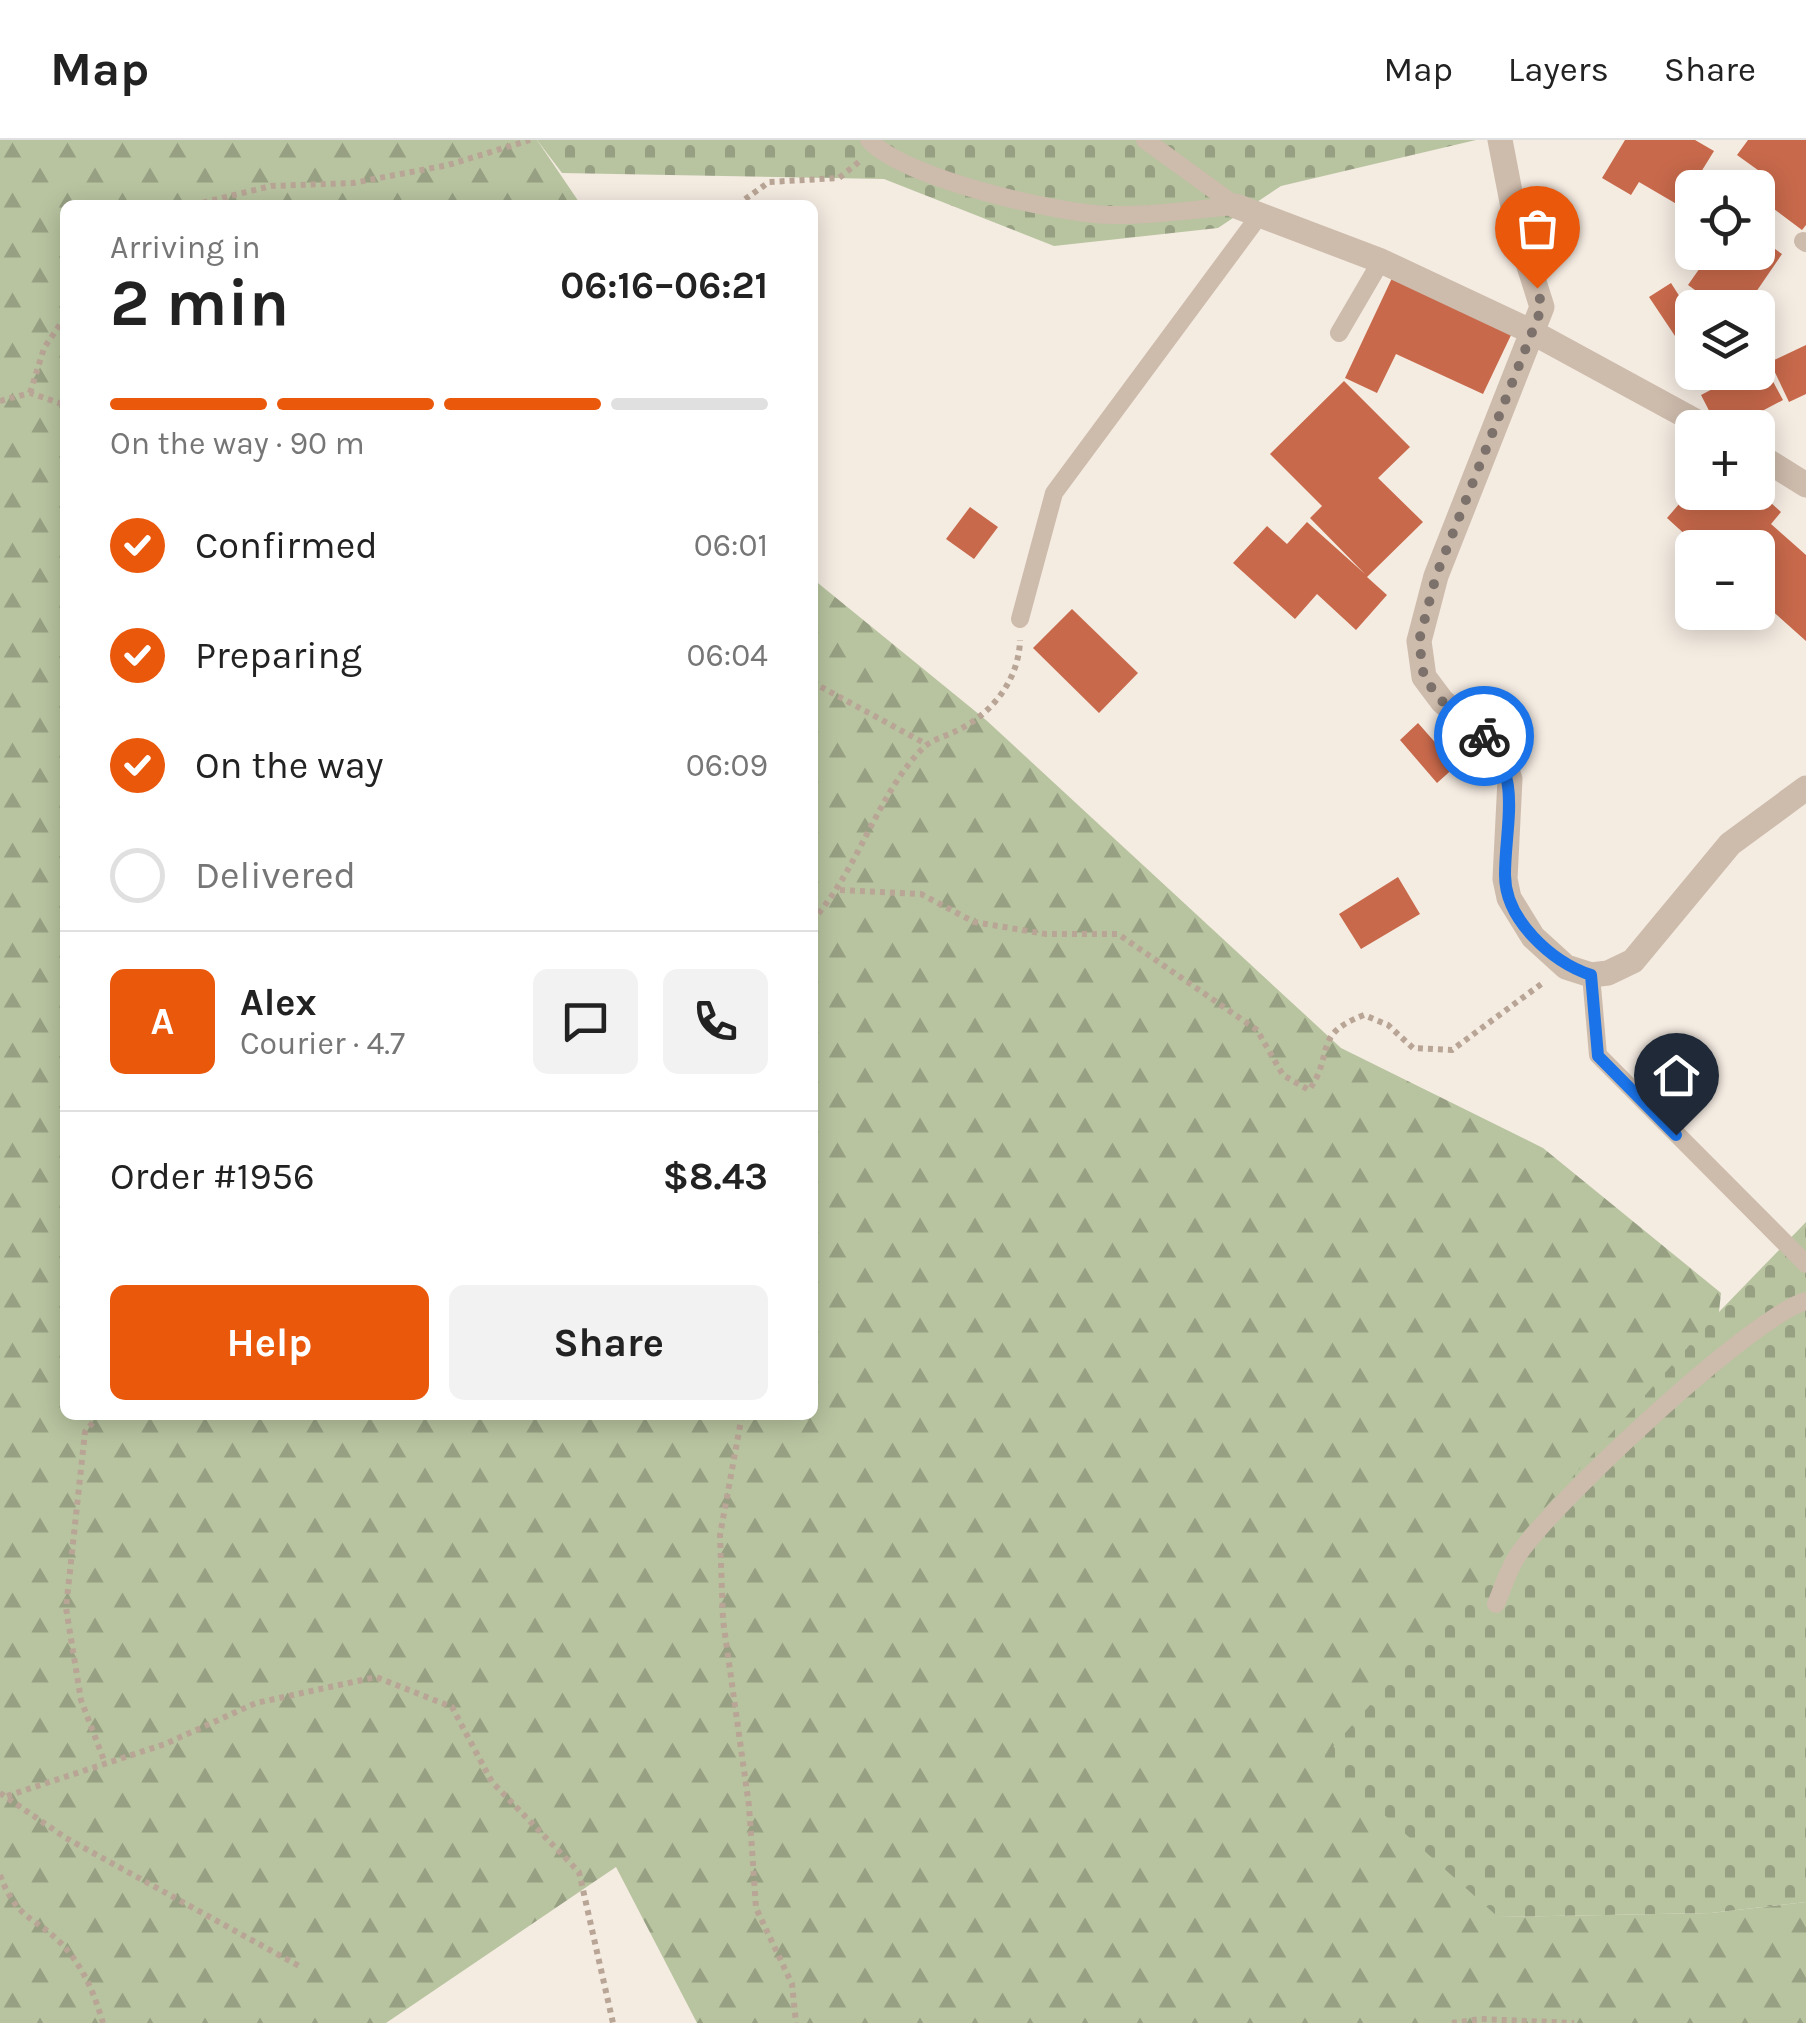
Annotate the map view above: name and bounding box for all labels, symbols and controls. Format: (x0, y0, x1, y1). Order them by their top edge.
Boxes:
text: Map (50, 41, 149, 97)
text: Map (1383, 49, 1453, 90)
text: Layers (1508, 49, 1609, 90)
text: Share (1664, 49, 1756, 90)
map controls (1675, 170, 1775, 630)
button: locate (1675, 170, 1775, 270)
pin (1495, 186, 1580, 289)
icon: bag (1510, 201, 1565, 256)
text: Arriving in (110, 229, 261, 266)
text: 06:16–06:21 (560, 263, 768, 308)
text: 2 min (110, 265, 289, 341)
button: layers (1675, 290, 1775, 390)
button: + (1675, 410, 1775, 510)
text: On the way · 90 m (110, 425, 365, 462)
icon: check (110, 518, 165, 573)
text: Confirmed (195, 523, 378, 568)
text: 06:01 (694, 527, 768, 564)
button: − (1675, 530, 1775, 630)
icon: check (110, 628, 165, 683)
text: Preparing (195, 633, 362, 678)
text: 06:04 (686, 637, 768, 674)
courier (1434, 686, 1534, 786)
icon: bike (1457, 709, 1512, 764)
icon: check (110, 738, 165, 793)
text: On the way (195, 743, 383, 788)
text: 06:09 (686, 747, 768, 784)
text: Delivered (195, 853, 356, 898)
button: chat (533, 969, 638, 1074)
button: phone (663, 969, 768, 1074)
text: Alex (240, 980, 317, 1025)
text: A (151, 999, 174, 1044)
text: Courier · 4.7 (240, 1025, 405, 1062)
pin (1634, 1033, 1719, 1136)
icon: home (1649, 1048, 1704, 1103)
text: Order #1956 (110, 1154, 315, 1199)
text: $8.43 (663, 1154, 768, 1199)
button: Help (110, 1285, 429, 1400)
button: Share (449, 1285, 768, 1400)

